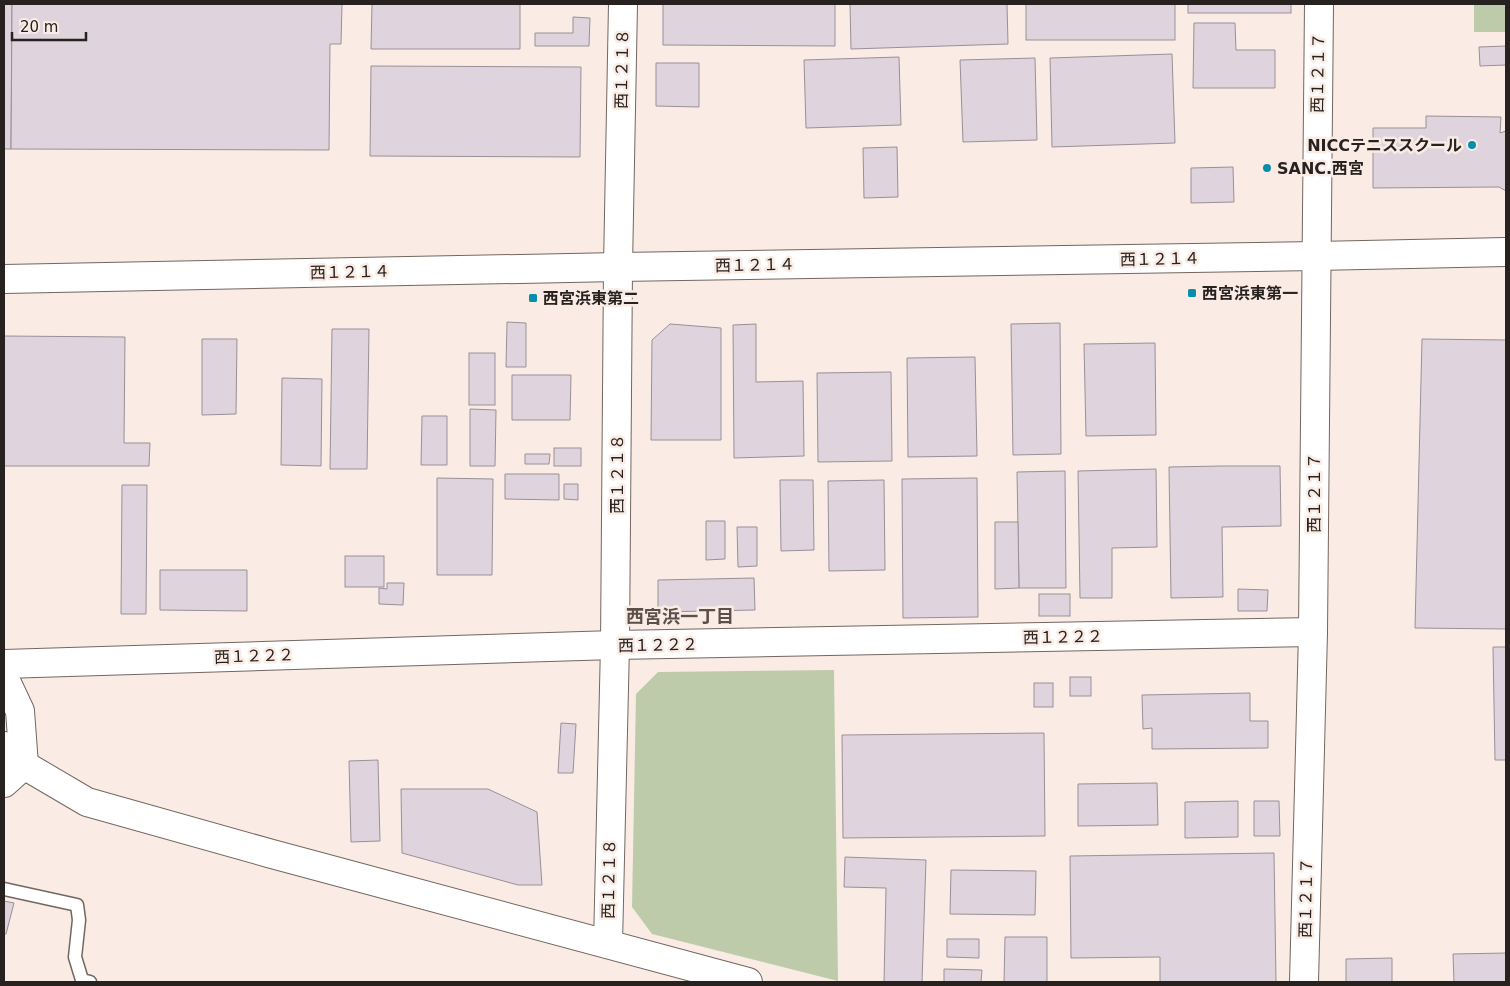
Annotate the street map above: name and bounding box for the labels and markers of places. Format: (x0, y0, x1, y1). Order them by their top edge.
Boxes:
place label: NICCテニススクール (1307, 136, 1462, 155)
marker: NICCテニススクール (1466, 139, 1478, 151)
place label: SANC.西宮 (1277, 159, 1364, 178)
marker: SANC.西宮 (1261, 162, 1273, 174)
place label: 西宮浜東第一 (1202, 284, 1298, 303)
marker: 西宮浜東第一 (1186, 287, 1198, 299)
place label: 西宮浜東第二 (543, 289, 639, 308)
marker: 西宮浜東第二 (527, 292, 539, 304)

